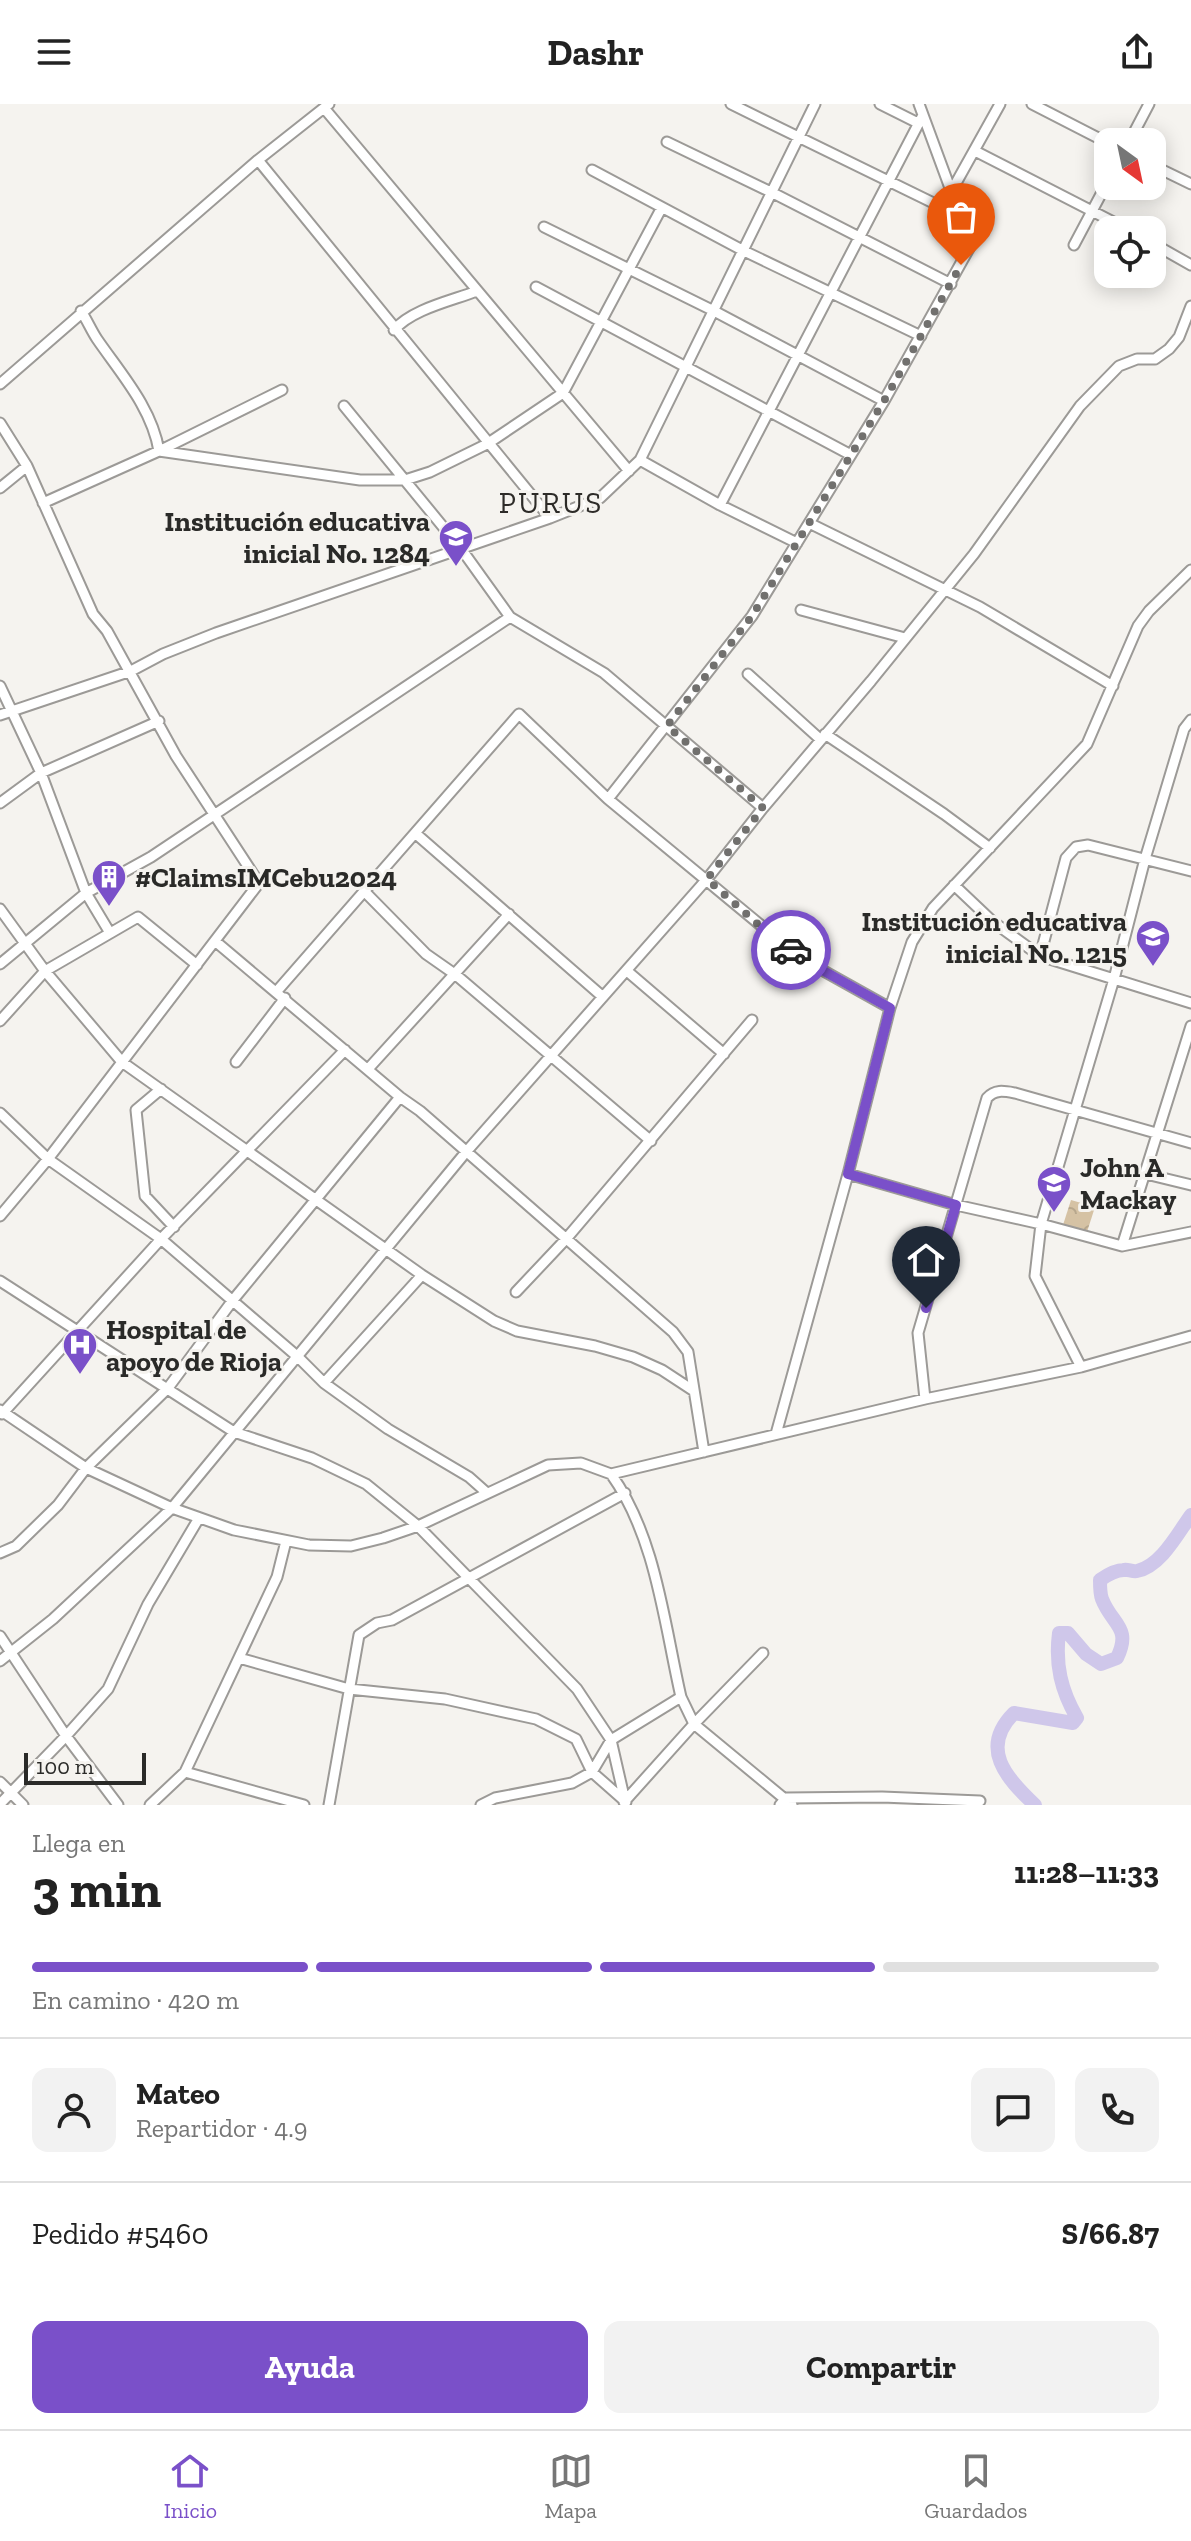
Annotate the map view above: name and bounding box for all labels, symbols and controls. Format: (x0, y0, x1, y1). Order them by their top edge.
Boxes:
icon: menu (32, 30, 76, 74)
icon: share (1115, 30, 1159, 74)
text: Dashr (547, 31, 644, 74)
north arrow (1094, 128, 1166, 200)
map controls (1094, 128, 1166, 288)
pin (927, 183, 995, 265)
icon: bag (939, 195, 983, 239)
button: locate (1094, 216, 1166, 288)
district label: PURUS (499, 485, 603, 521)
place label: Institución educativa inicial No. 1284 (165, 505, 430, 570)
school or university icon: Institución educativa inicial No. 1284 (437, 518, 475, 568)
building icon: #ClaimsIMCebu2024 (90, 858, 128, 908)
place label: #ClaimsIMCebu2024 (135, 861, 397, 894)
place label: Institución educativa inicial No. 1215 (862, 905, 1127, 970)
courier (751, 910, 831, 990)
school or university icon: Institución educativa inicial No. 1215 (1134, 918, 1172, 968)
icon: car (769, 928, 813, 972)
place label: John A Mackay (1080, 1151, 1176, 1216)
school or university icon: John A Mackay (1035, 1164, 1073, 1214)
pin (892, 1226, 960, 1308)
icon: home (904, 1238, 948, 1282)
place label: Hospital de apoyo de Rioja (106, 1313, 282, 1378)
hospital icon: Hospital de apoyo de Rioja (61, 1326, 99, 1376)
scale bar (24, 1749, 146, 1785)
text: 100 m (36, 1753, 94, 1780)
text: Llega en (32, 1827, 125, 1859)
text: 11:28–11:33 (1014, 1855, 1159, 1891)
text: 3 min (32, 1858, 161, 1920)
text: En camino · 420 m (32, 1984, 239, 2016)
button: person (32, 2068, 116, 2152)
button: chat (971, 2068, 1055, 2152)
button: phone (1075, 2068, 1159, 2152)
text: Mateo (136, 2076, 220, 2112)
text: Repartidor · 4.9 (136, 2112, 308, 2144)
text: Pedido #5460 (32, 2216, 209, 2252)
text: S/66.87 (1061, 2216, 1159, 2252)
button: Ayuda (32, 2321, 588, 2413)
button: Compartir (604, 2321, 1159, 2413)
tab: Inicio (164, 2449, 217, 2524)
tab: Mapa (544, 2449, 597, 2524)
tab: Guardados (924, 2449, 1027, 2524)

